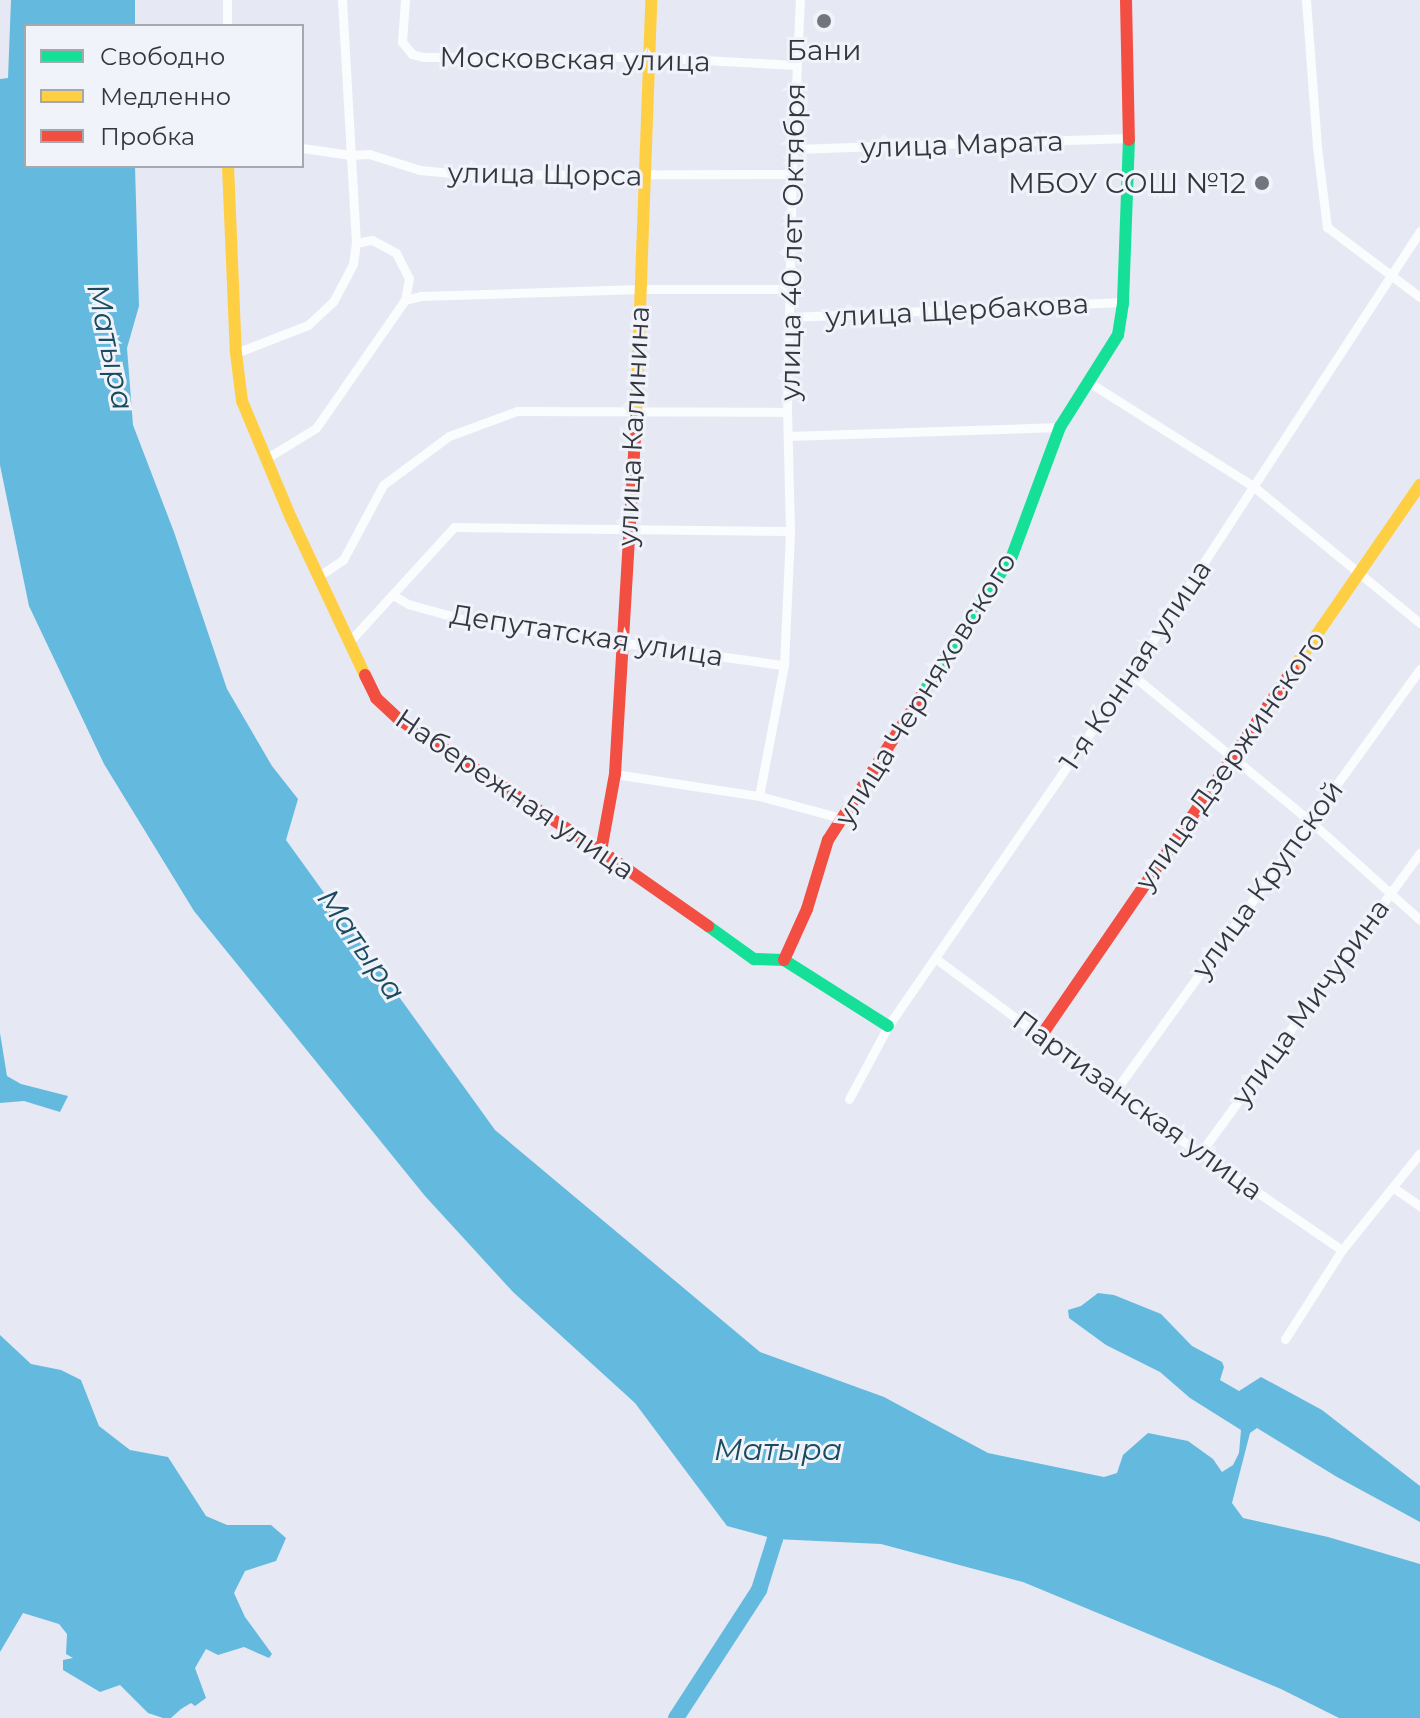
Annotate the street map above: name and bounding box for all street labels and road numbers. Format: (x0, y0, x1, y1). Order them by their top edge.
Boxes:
street label: Московская улица (439, 40, 711, 78)
street label: улица 40 лет Октября (772, 83, 812, 401)
street label: улица Марата (860, 124, 1064, 164)
street label: улица Щорса (447, 156, 643, 192)
street label: улица Щербакова (824, 286, 1090, 334)
street label: улица Калинина (610, 305, 656, 547)
street label: улица Черняховского (827, 546, 1023, 832)
street label: 1-я Конная улица (1052, 553, 1218, 777)
street label: Депутатская улица (448, 597, 726, 673)
street label: улица Дзержинского (1128, 624, 1332, 896)
street label: Набережная улица (389, 701, 641, 887)
street label: улица Крупской (1184, 774, 1350, 984)
street label: улица Мичурина (1224, 892, 1396, 1112)
street label: Партизанская улица (1007, 1003, 1269, 1207)

